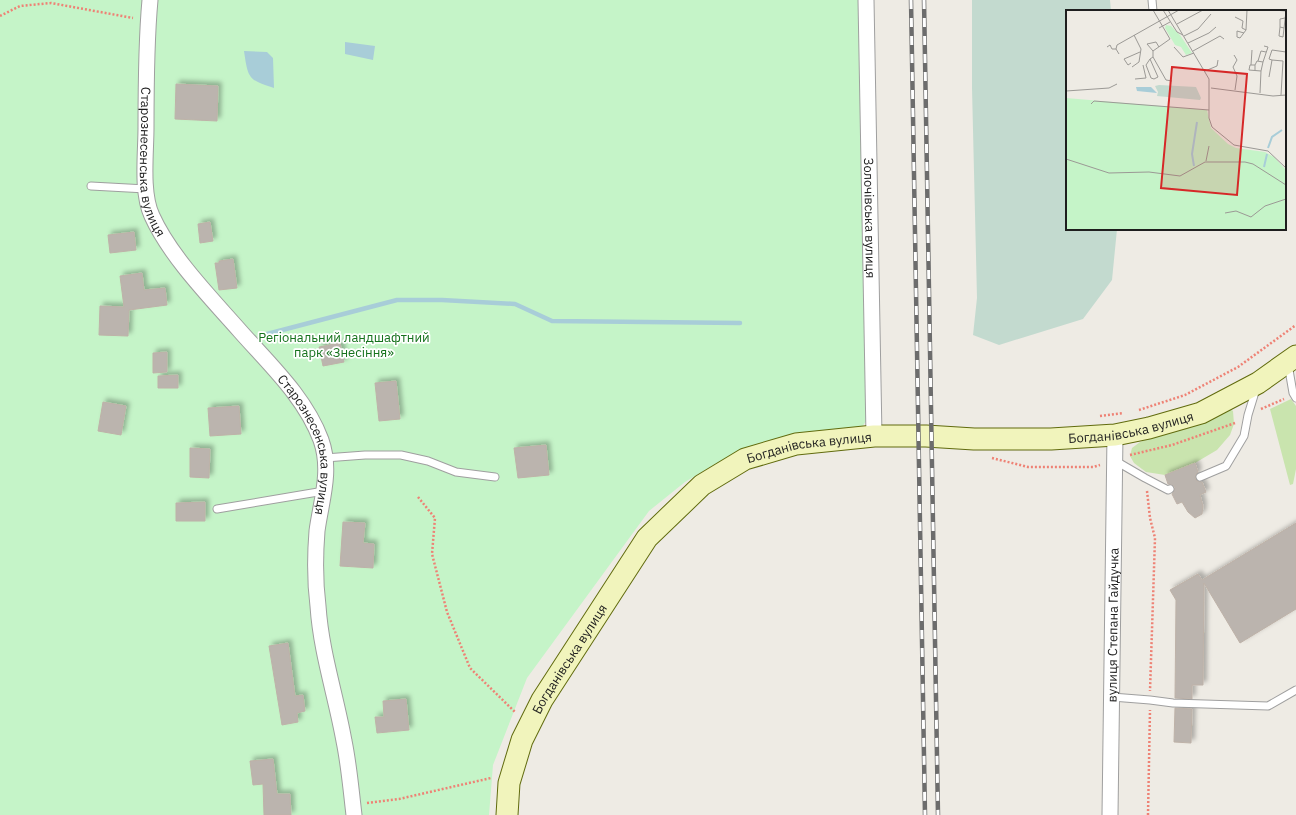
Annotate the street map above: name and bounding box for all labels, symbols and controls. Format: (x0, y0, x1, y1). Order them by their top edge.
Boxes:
inset map (1066, 10, 1286, 230)
street label: Старознесенська вулиця (136, 87, 170, 240)
street label: Золочівська вулиця (860, 157, 880, 278)
park label: Регіональний ландшафтний парк «Знесіння» (258, 329, 430, 361)
street label: Старознесенська вулиця (274, 371, 334, 517)
street label: Богданівська вулиця (1068, 407, 1195, 446)
street label: Богданівська вулиця (744, 428, 873, 467)
street label: вулиця Степана Гайдучка (1103, 547, 1122, 703)
street label: Богданівська вулиця (528, 601, 611, 717)

